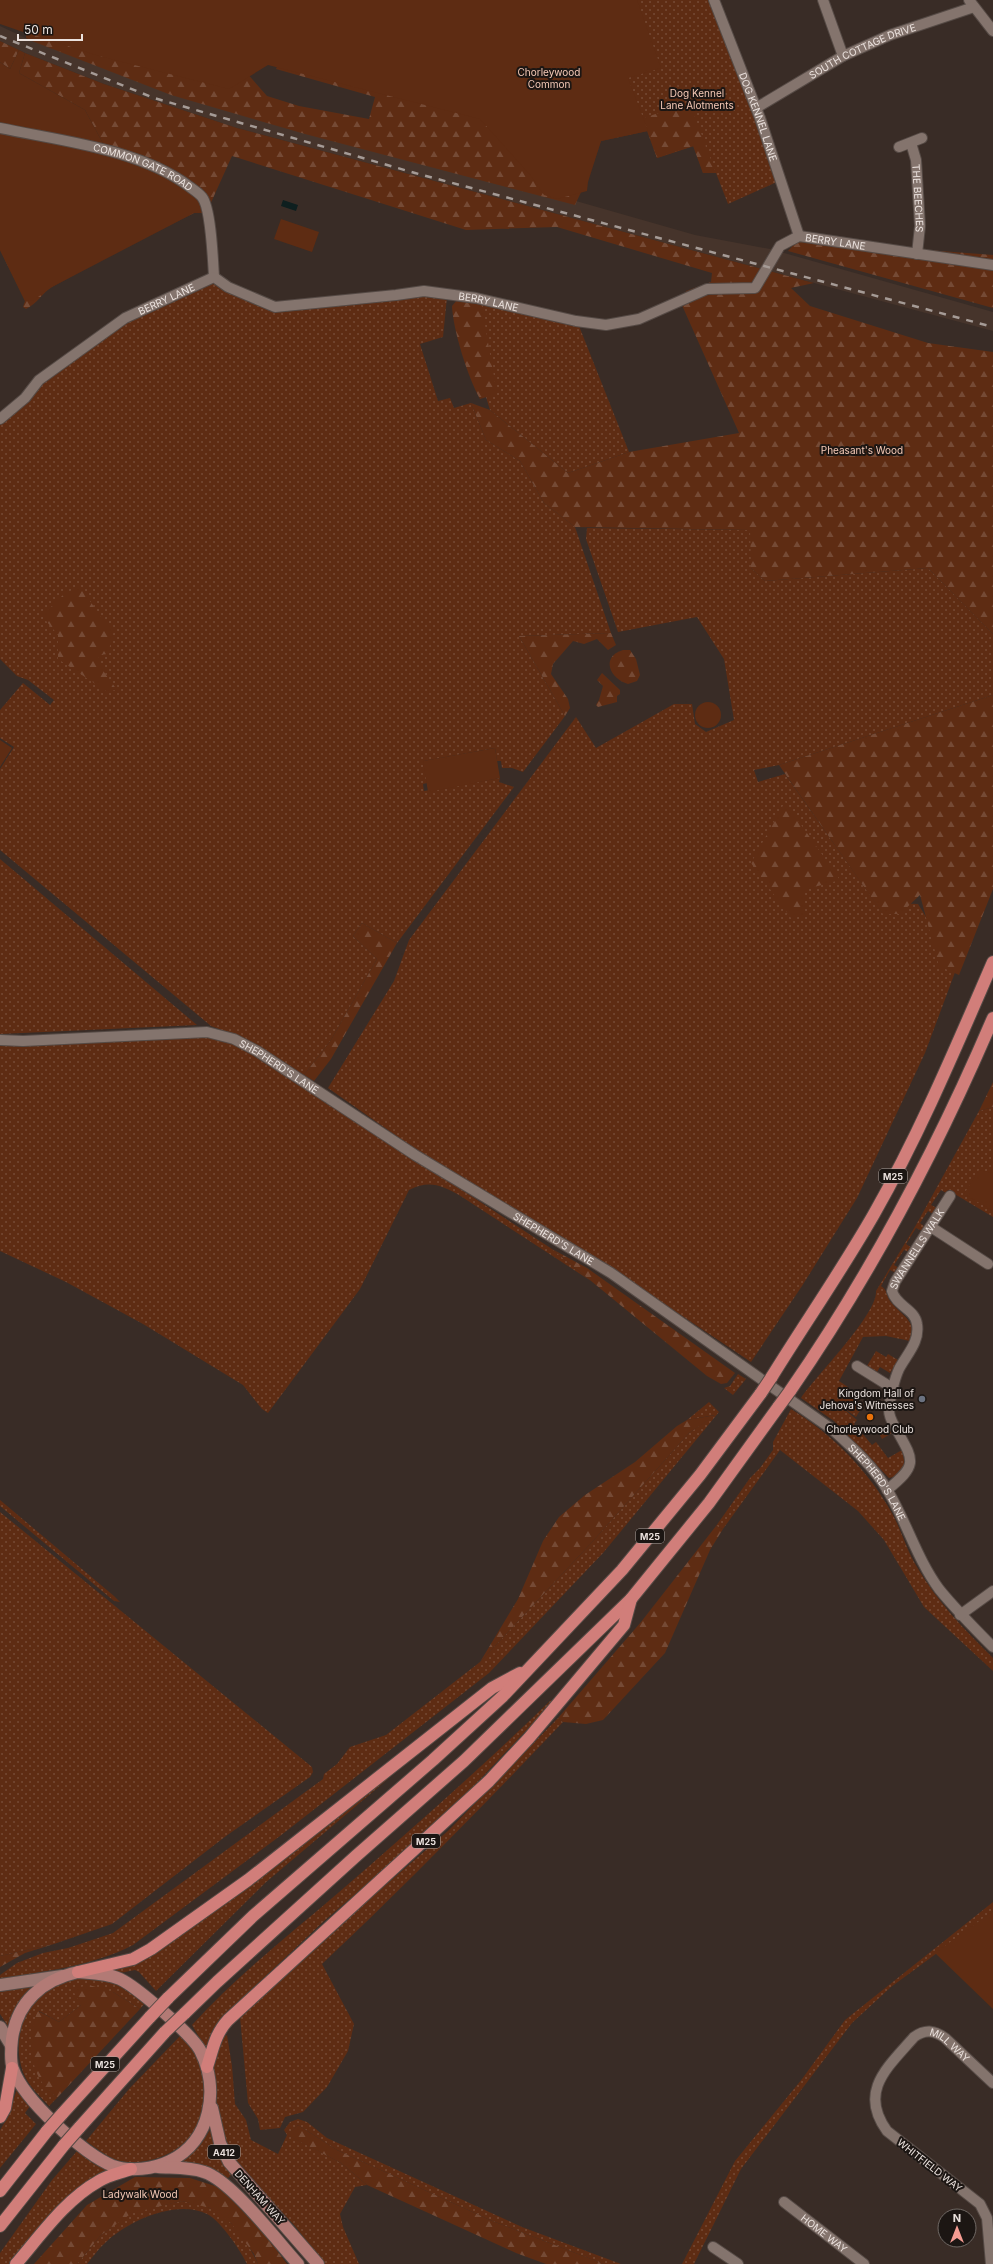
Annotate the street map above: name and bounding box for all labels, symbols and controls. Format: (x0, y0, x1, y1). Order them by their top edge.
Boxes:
scale bar (18, 16, 82, 42)
street label: SOUTH COTTAGE DRIVE (807, 21, 917, 81)
text: 50 m (24, 22, 53, 37)
park label: Chorleywood Common (518, 66, 580, 90)
street label: DOG KENNEL LANE (737, 71, 780, 163)
park label: Dog Kennel Lane Alotments (660, 87, 734, 111)
street label: COMMON GATE ROAD (92, 141, 195, 193)
street label: THE BEECHES (910, 164, 926, 233)
street label: BERRY LANE (804, 231, 866, 252)
street label: BERRY LANE (136, 281, 197, 317)
street label: BERRY LANE (458, 290, 520, 314)
park label: Pheasant's Wood (821, 444, 903, 456)
street label: SHEPHERD'S LANE (237, 1037, 321, 1096)
road number: M25 (879, 1169, 907, 1183)
street label: SWANNELLS WALK (887, 1206, 946, 1291)
street label: SHEPHERD'S LANE (511, 1210, 596, 1267)
place label: Kingdom Hall of Jehova's Witnesses (820, 1387, 914, 1411)
marker: Kingdom Hall of Jehova's Witnesses (917, 1394, 927, 1404)
marker: Chorleywood Club (865, 1412, 875, 1422)
place label: Chorleywood Club (826, 1423, 914, 1435)
street label: SHEPHERD'S LANE (846, 1441, 908, 1522)
road number: M25 (636, 1529, 664, 1543)
road number: M25 (412, 1834, 440, 1848)
street label: MILL WAY (928, 2025, 972, 2064)
road number: M25 (91, 2057, 119, 2071)
street label: WHITFIELD WAY (895, 2136, 965, 2194)
road number: A412 (208, 2145, 240, 2159)
street label: DENHAM WAY (232, 2167, 288, 2227)
park label: Ladywalk Wood (102, 2188, 178, 2200)
north arrow (937, 2208, 977, 2248)
text: N (953, 2211, 961, 2225)
street label: HOME WAY (799, 2212, 850, 2255)

